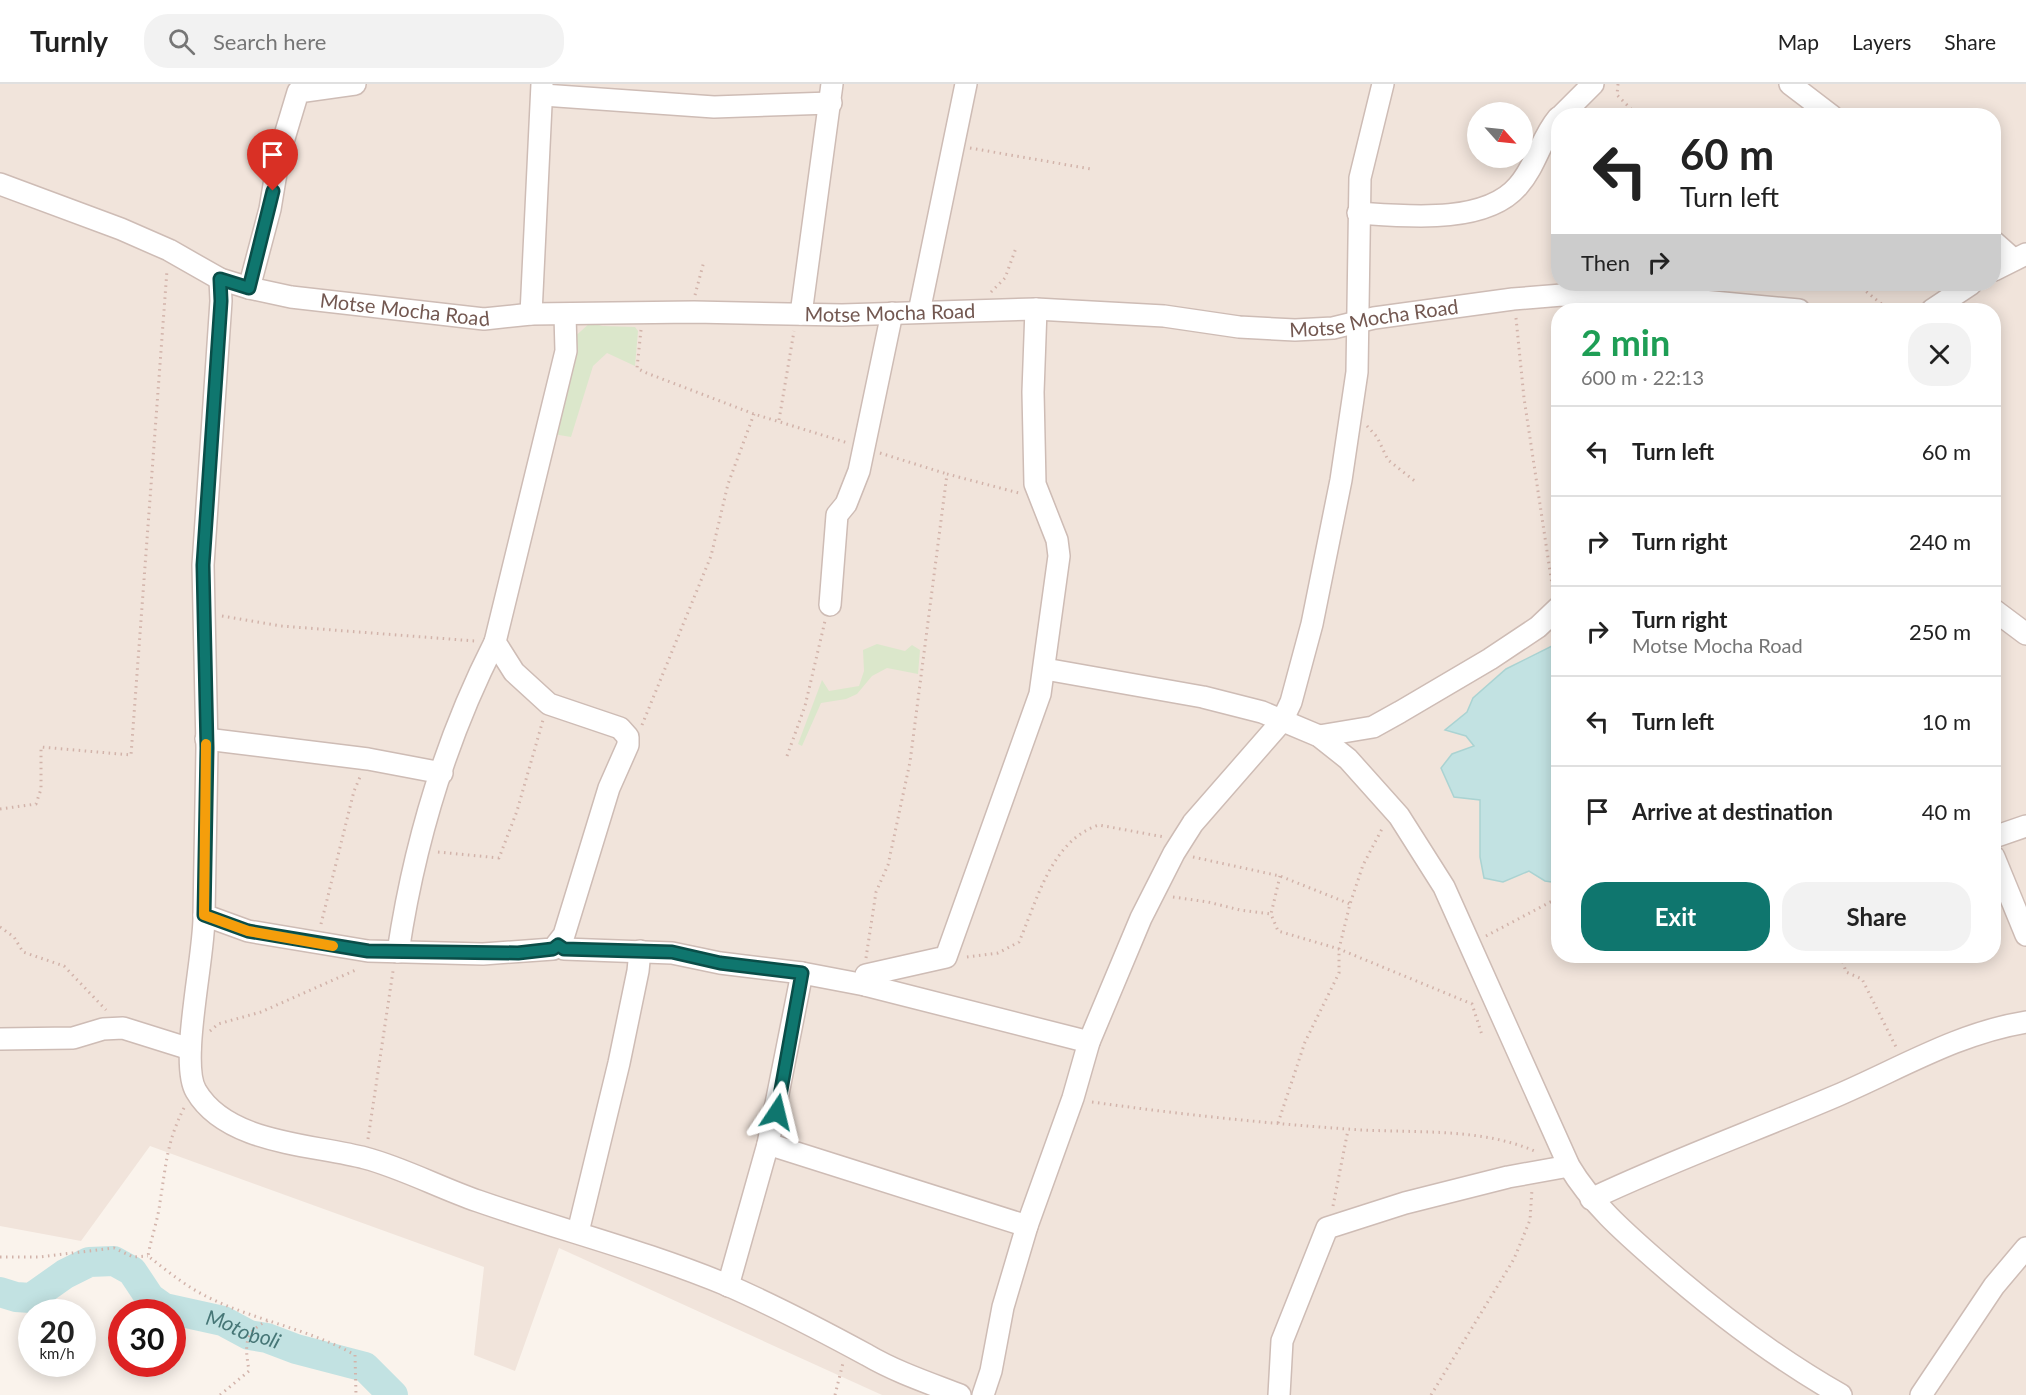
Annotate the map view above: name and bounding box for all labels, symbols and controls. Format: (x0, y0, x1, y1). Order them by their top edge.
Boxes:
search box (144, 14, 564, 68)
text: Turnly (30, 24, 108, 58)
icon: search (165, 25, 198, 58)
text: Search here (213, 28, 326, 55)
text: Map (1778, 29, 1819, 54)
text: Layers (1852, 29, 1911, 54)
text: Share (1944, 29, 1996, 54)
north arrow (1467, 102, 1533, 168)
map controls (1467, 102, 1533, 168)
pin (247, 129, 298, 191)
text: 60 m (1680, 129, 1774, 179)
icon: left (1581, 132, 1659, 210)
icon: arrive (256, 138, 289, 171)
text: Turn left (1680, 180, 1779, 213)
icon: right (1642, 246, 1675, 279)
text: Then (1581, 249, 1630, 276)
street label: Motse Mocha Road (319, 287, 491, 331)
street label: Motse Mocha Road (1289, 294, 1460, 341)
street label: Motse Mocha Road (804, 298, 976, 326)
text: 2 min (1581, 320, 1670, 364)
button: close (1908, 323, 1971, 386)
text: 600 m · 22:13 (1581, 365, 1704, 389)
icon: left (1581, 435, 1614, 468)
text: Turn left (1632, 438, 1714, 465)
text: 60 m (1922, 438, 1971, 465)
icon: right (1581, 525, 1614, 558)
text: Turn right (1632, 528, 1727, 555)
text: 240 m (1909, 528, 1971, 555)
text: Turn right (1632, 606, 1727, 633)
icon: right (1581, 615, 1614, 648)
text: 250 m (1909, 618, 1971, 645)
text: Motse Mocha Road (1632, 633, 1803, 657)
icon: left (1581, 705, 1614, 738)
text: Turn left (1632, 708, 1714, 735)
text: 10 m (1922, 708, 1971, 735)
icon: arrive (1581, 795, 1614, 828)
text: Arrive at destination (1632, 798, 1833, 825)
text: 40 m (1922, 798, 1971, 825)
button: Exit (1581, 882, 1770, 951)
button: Share (1782, 882, 1971, 951)
position arrow (745, 1080, 809, 1144)
speed limit sign: 30 (108, 1299, 186, 1377)
water label: Motoboli (204, 1304, 285, 1353)
text: 20 (40, 1313, 74, 1349)
text: km/h (39, 1344, 75, 1362)

